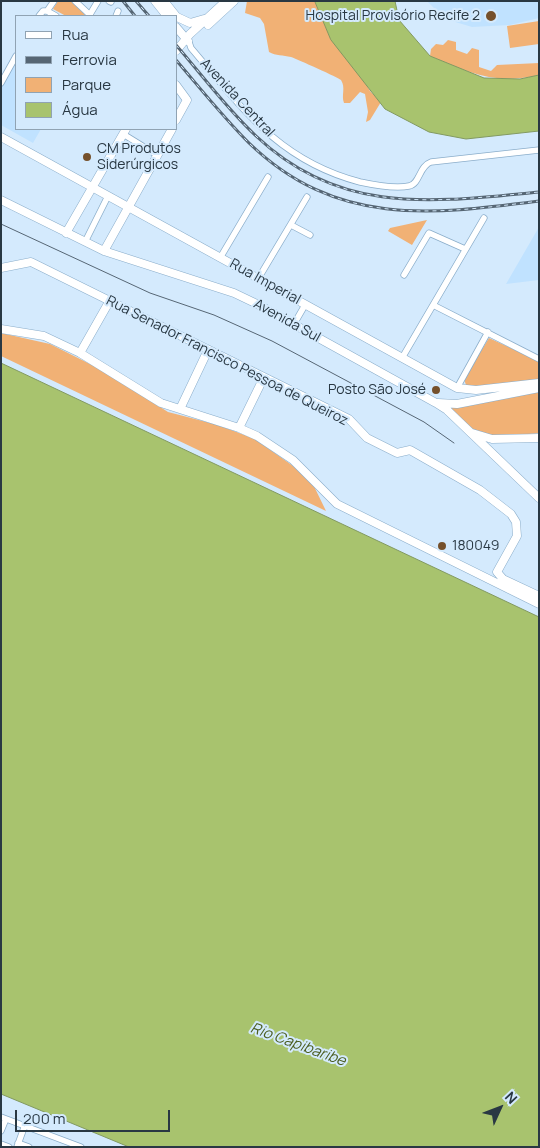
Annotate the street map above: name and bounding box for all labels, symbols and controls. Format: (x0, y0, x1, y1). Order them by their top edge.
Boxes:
place label: Hospital Provisório Recife 2 (306, 8, 480, 24)
marker: Hospital Provisório Recife 2 (484, 9, 498, 23)
legend (15, 15, 178, 130)
text: Rua (62, 24, 89, 45)
text: Ferrovia (62, 49, 117, 70)
street label: Avenida Central (196, 55, 278, 141)
text: Parque (62, 74, 111, 95)
text: Água (62, 99, 98, 120)
place label: CM Produtos Siderúrgicos (97, 141, 181, 174)
marker: CM Produtos Siderúrgicos (81, 151, 93, 163)
street label: Rua Imperial (227, 256, 303, 308)
street label: Rua Senador Francisco Pessoa de Queiroz (103, 292, 351, 430)
street label: Avenida Sul (251, 296, 323, 346)
place label: Posto São José (328, 382, 426, 398)
marker: Posto São José (430, 384, 442, 396)
place label: 180049 (452, 538, 499, 554)
marker: 180049 (436, 540, 448, 552)
water label: Rio Capibaribe (248, 1019, 348, 1071)
north arrow (475, 1083, 525, 1133)
text: N (501, 1087, 522, 1108)
scale bar (18, 1100, 172, 1132)
text: 200 m (23, 1108, 66, 1129)

